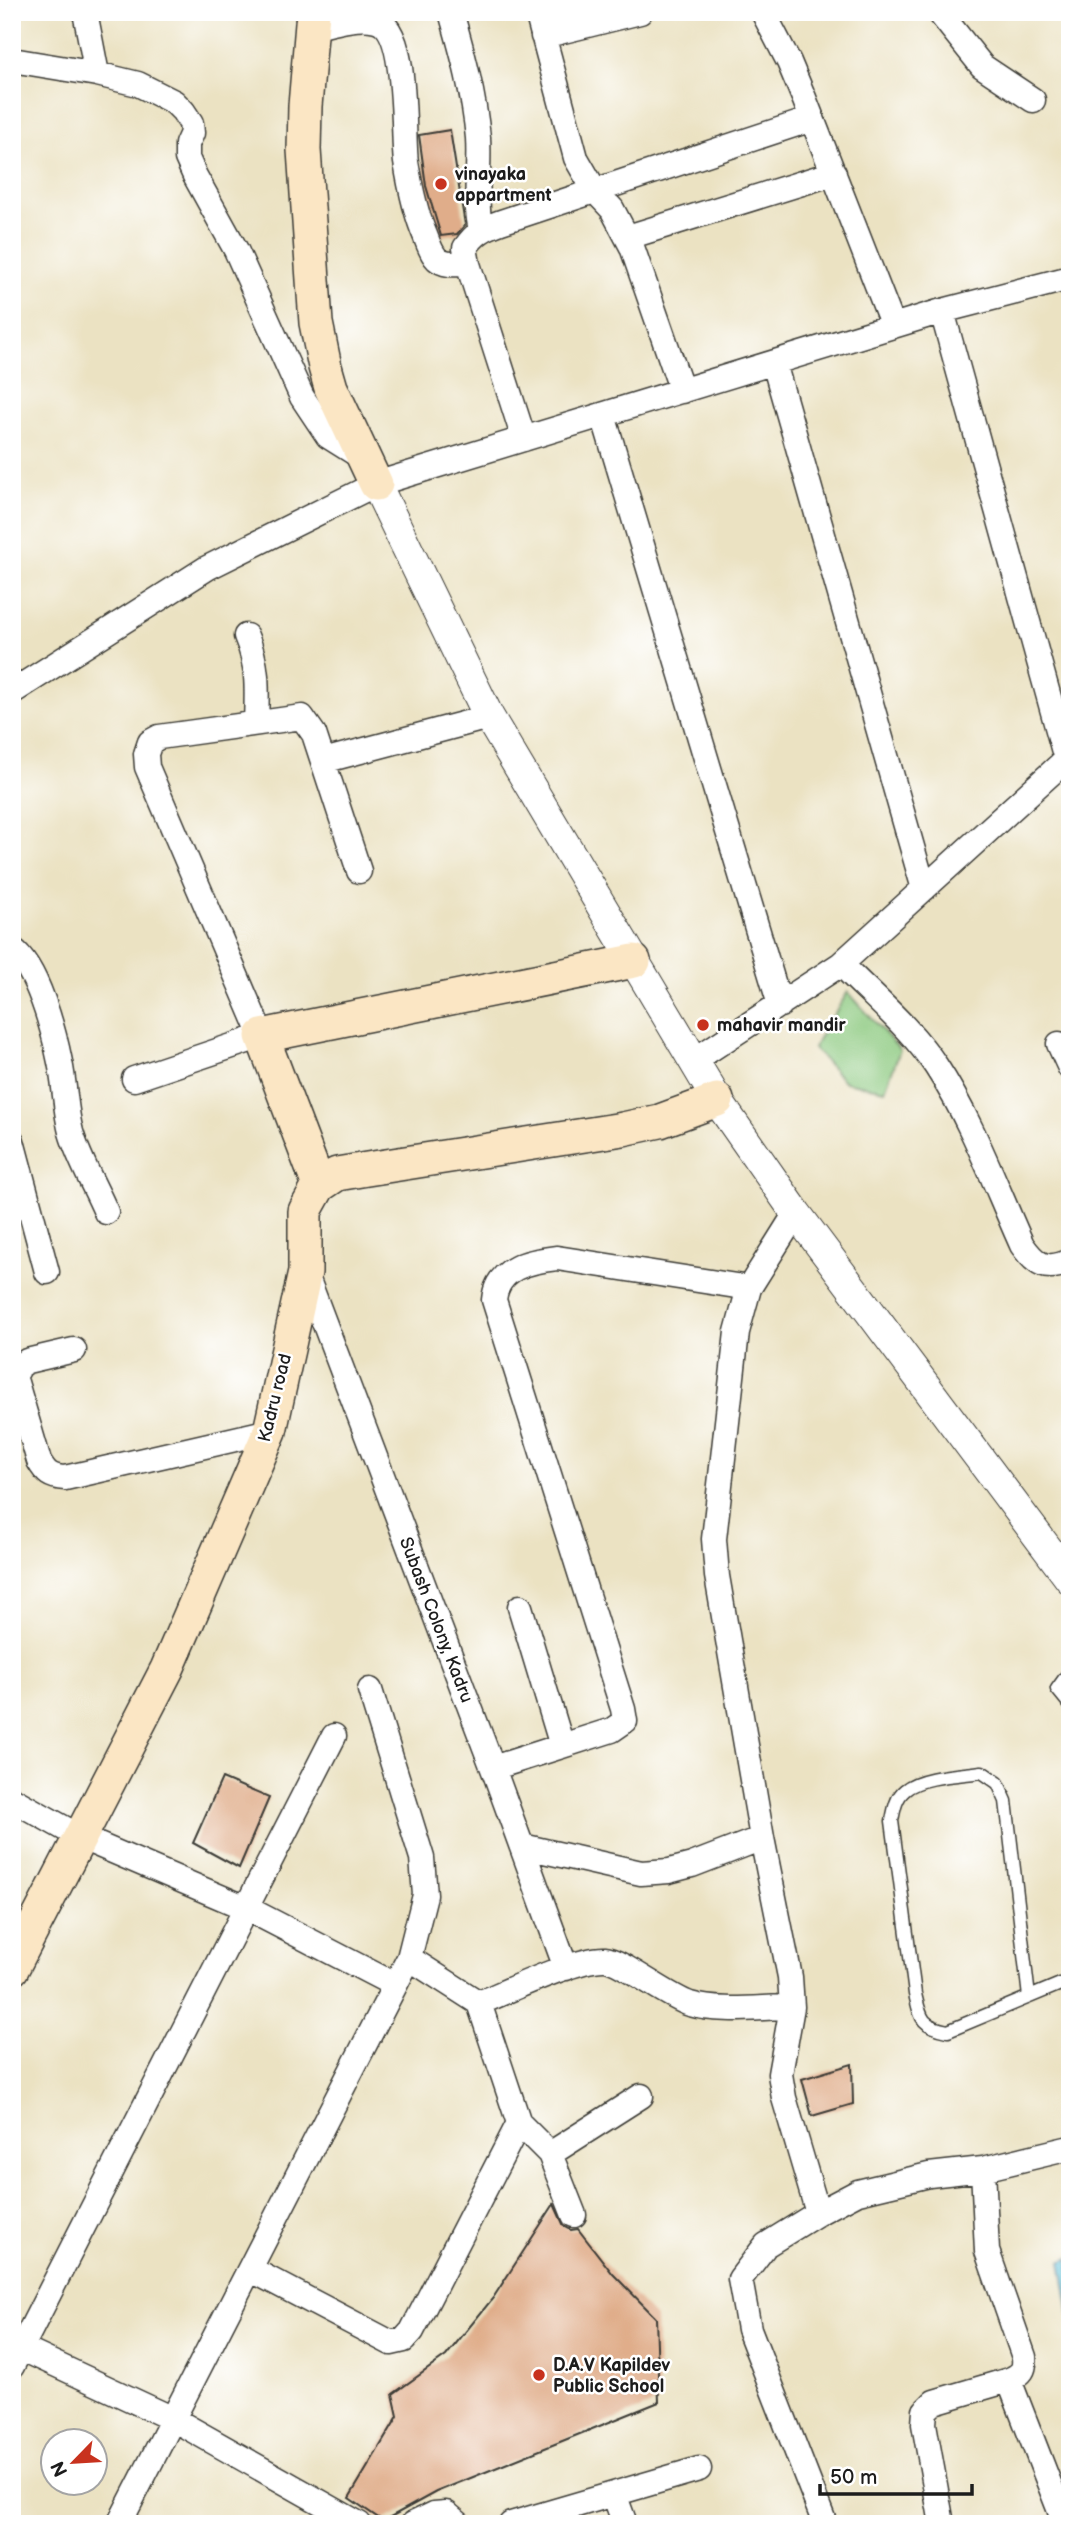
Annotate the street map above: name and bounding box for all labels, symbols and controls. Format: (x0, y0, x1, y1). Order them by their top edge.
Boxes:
place label: vinayaka appartment (454, 164, 552, 206)
marker: vinayaka appartment (433, 176, 449, 192)
place label: mahavir mandir (717, 1015, 846, 1036)
marker: mahavir mandir (695, 1017, 711, 1033)
street label: Kadru road (254, 1352, 296, 1444)
street label: Subash Colony, Kadru (395, 1534, 477, 1706)
place label: D.A.V Kapildev Public School (553, 2355, 671, 2397)
marker: D.A.V Kapildev Public School (531, 2367, 547, 2383)
north arrow (38, 2428, 108, 2498)
scale bar (820, 2452, 972, 2496)
text: N (47, 2457, 73, 2480)
text: 50 m (830, 2465, 877, 2490)

